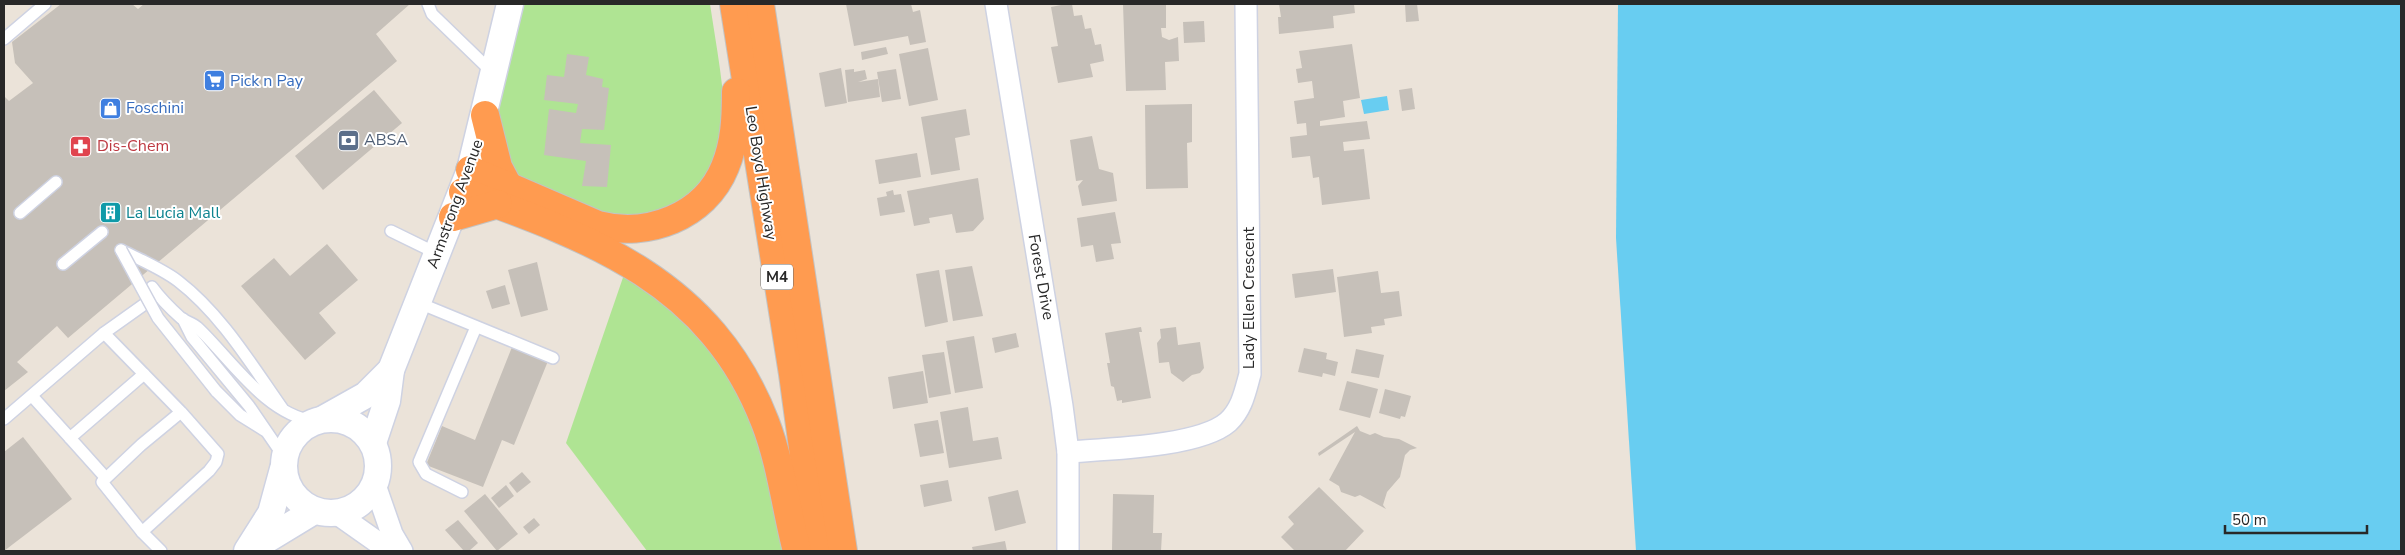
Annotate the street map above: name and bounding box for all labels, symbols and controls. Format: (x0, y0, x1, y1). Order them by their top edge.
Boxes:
supermarket icon: Pick n Pay (202, 69, 226, 93)
place label: Pick n Pay (230, 70, 304, 92)
shop icon: Foschini (98, 96, 122, 120)
place label: Foschini (126, 97, 184, 119)
street label: Leo Boyd Highway (740, 104, 783, 242)
bank icon: ABSA (336, 128, 360, 152)
place label: ABSA (364, 129, 408, 151)
pharmacy icon: Dis-Chem (69, 134, 93, 158)
place label: Dis-Chem (97, 135, 169, 157)
street label: Armstrong Avenue (421, 136, 489, 272)
building icon: La Lucia Mall (98, 201, 122, 225)
place label: La Lucia Mall (126, 202, 220, 224)
street label: Lady Ellen Crescent (1238, 226, 1260, 369)
street label: Forest Drive (1023, 232, 1059, 322)
road number: M4 (761, 264, 793, 290)
scale bar (2225, 502, 2368, 534)
text: 50 m (2232, 510, 2267, 530)

